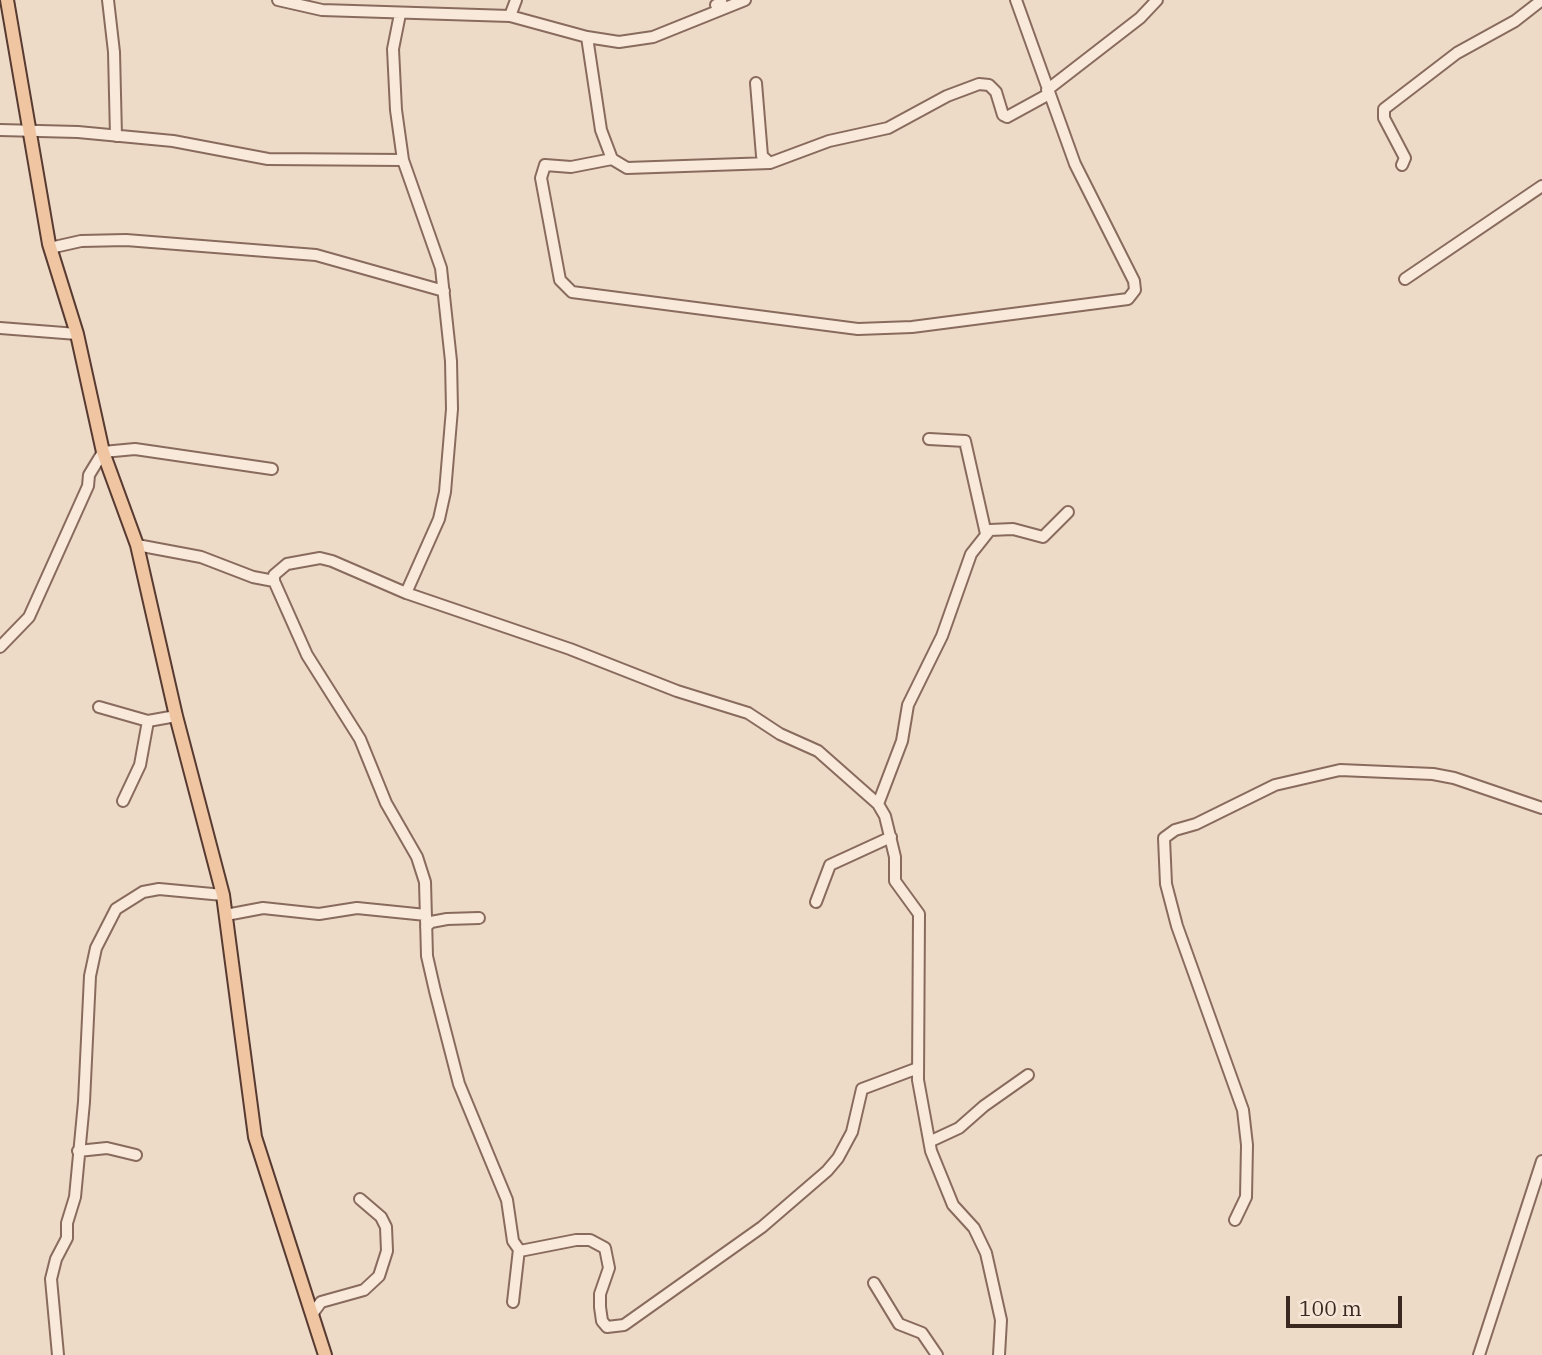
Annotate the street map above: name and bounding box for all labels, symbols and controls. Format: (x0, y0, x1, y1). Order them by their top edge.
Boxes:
scale bar (1290, 1282, 1406, 1326)
text: 100 m (1299, 1294, 1362, 1322)

